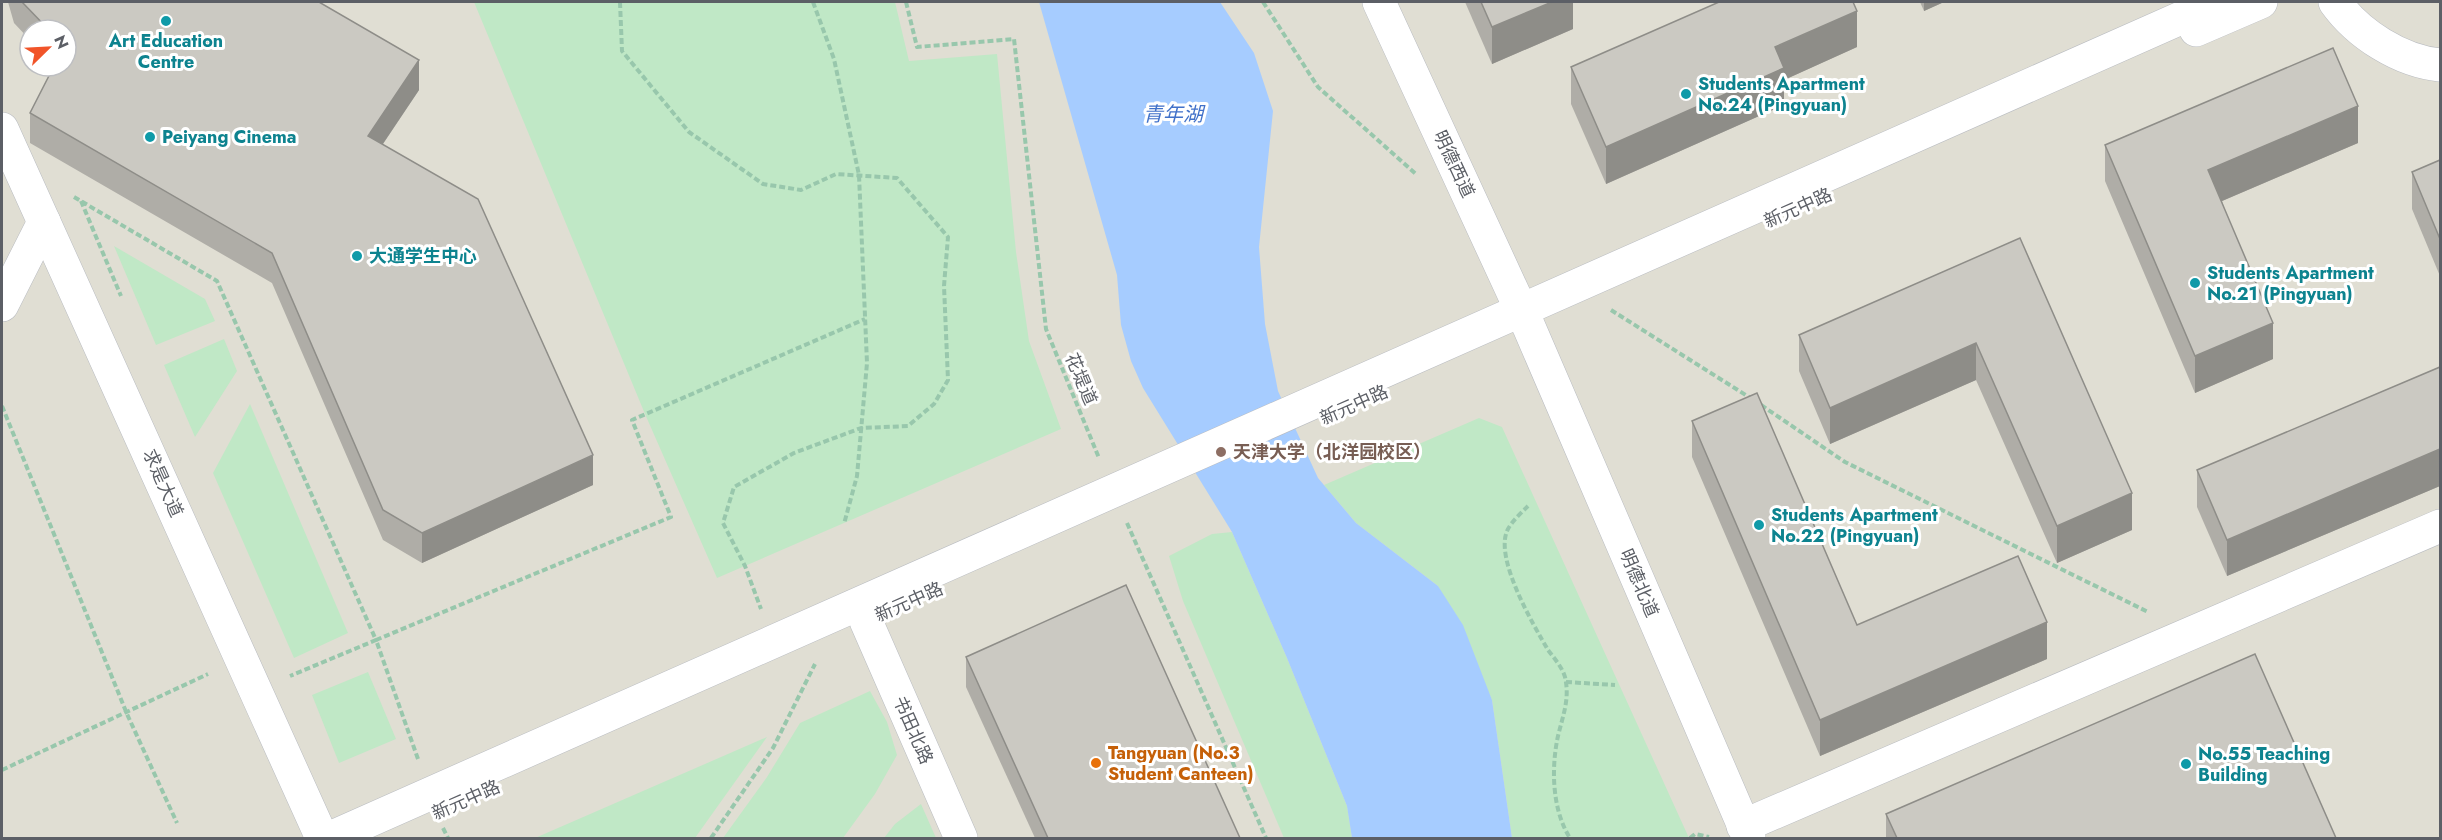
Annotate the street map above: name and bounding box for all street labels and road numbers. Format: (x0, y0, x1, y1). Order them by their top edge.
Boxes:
street label: 明德西道 (1427, 126, 1481, 202)
street label: 新元中路 (1760, 181, 1836, 235)
street label: 花堤道 (1058, 349, 1104, 409)
street label: 新元中路 (1316, 378, 1392, 432)
street label: 求是大道 (136, 445, 190, 521)
street label: 明德北道 (1613, 545, 1665, 621)
street label: 新元中路 (871, 575, 947, 629)
street label: 书田北路 (886, 692, 940, 768)
street label: 新元中路 (428, 773, 504, 827)

